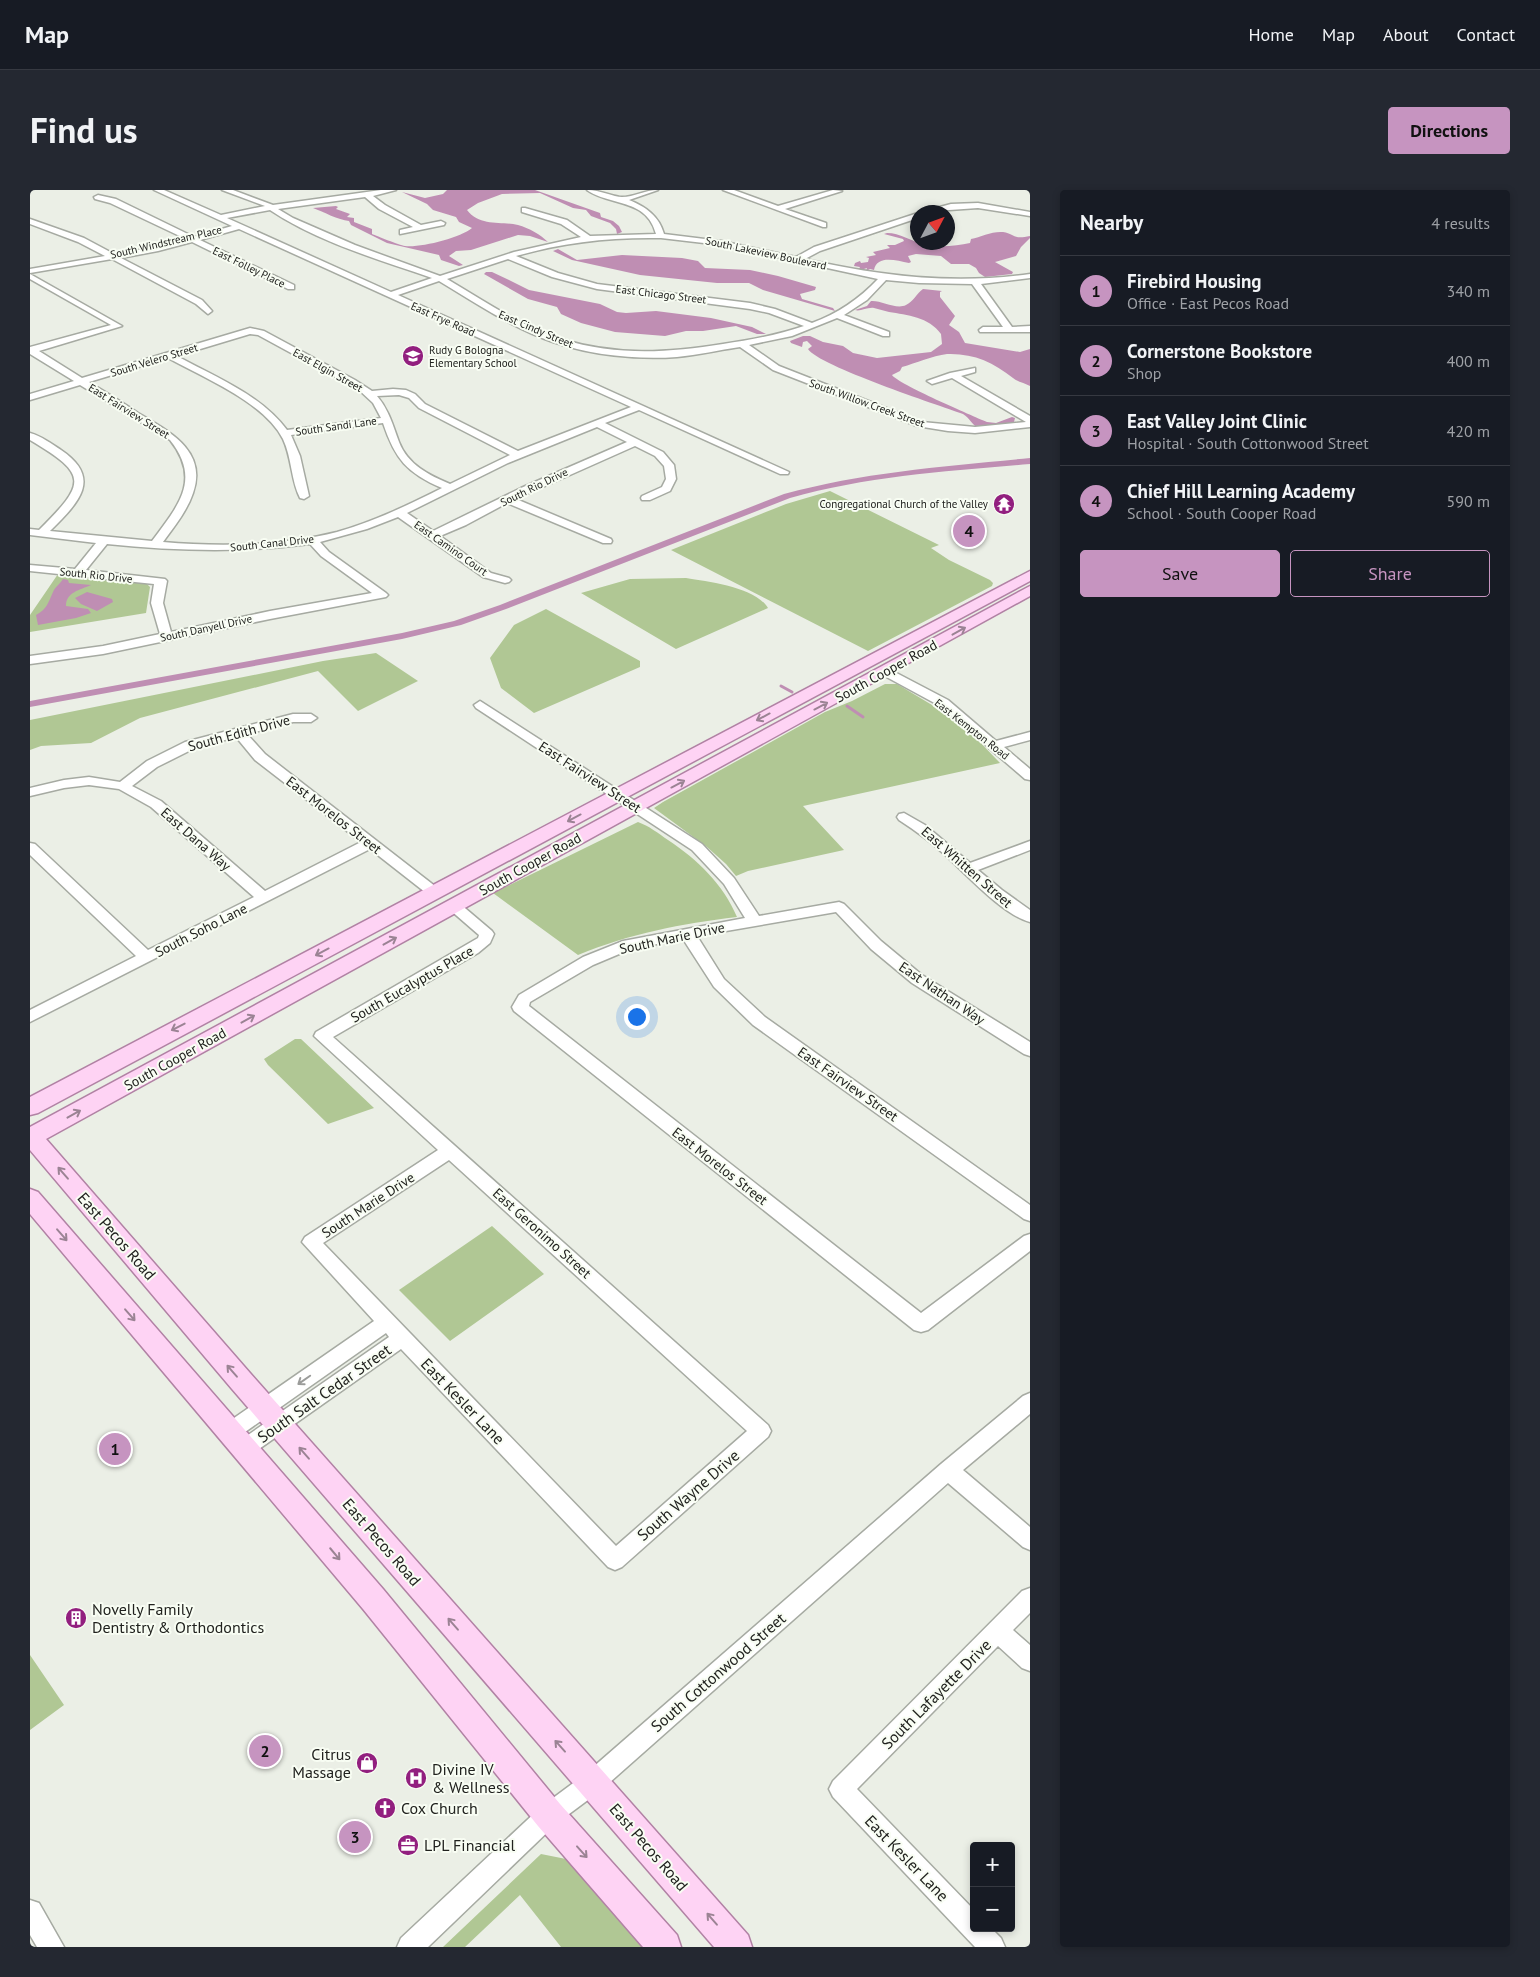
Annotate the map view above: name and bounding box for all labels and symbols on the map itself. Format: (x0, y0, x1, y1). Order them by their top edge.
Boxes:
north arrow (910, 205, 955, 250)
street label: South Windstream Place (109, 222, 224, 262)
street label: South Lakeview Boulevard (704, 233, 828, 273)
street label: East Folley Place (211, 243, 288, 291)
street label: East Chicago Street (615, 281, 707, 307)
street label: East Frye Road (409, 299, 477, 339)
street label: East Cindy Street (497, 307, 576, 351)
street label: South Velero Street (109, 340, 200, 380)
place label: Rudy G Bologna Elementary School (429, 343, 517, 370)
school or university icon: Rudy G Bologna Elementary School (401, 344, 425, 368)
street label: East Elgin Street (291, 345, 366, 395)
street label: South Willow Creek Street (807, 376, 927, 431)
street label: East Fairview Street (86, 380, 172, 442)
street label: South Sandi Lane (294, 413, 378, 439)
street label: South Rio Drive (498, 464, 570, 509)
temple icon: Congregational Church of the Valley (992, 492, 1016, 516)
place label: Congregational Church of the Valley (819, 497, 989, 511)
pin: 4 (953, 512, 985, 550)
street label: East Camino Court (412, 517, 491, 579)
street label: South Canal Drive (229, 532, 315, 554)
street label: South Rio Drive (59, 564, 134, 586)
street label: South Danyell Drive (159, 611, 254, 645)
one-way arrow (951, 626, 966, 636)
street label: South Cooper Road (832, 636, 940, 706)
street label: East Kempton Road (932, 695, 1012, 763)
one-way arrow (813, 701, 827, 711)
street label: South Edith Drive (186, 711, 292, 755)
one-way arrow (756, 713, 771, 723)
street label: East Fairview Street (535, 737, 645, 817)
street label: East Morelos Street (283, 772, 386, 858)
one-way arrow (670, 778, 684, 788)
street label: East Dana Way (157, 804, 235, 875)
one-way arrow (567, 814, 582, 823)
street label: East Whitten Street (918, 822, 1017, 912)
street label: South Cooper Road (476, 829, 584, 899)
street label: South Soho Lane (152, 899, 250, 961)
street label: South Marie Drive (618, 918, 726, 958)
one-way arrow (383, 936, 398, 946)
street label: South Eucalyptus Place (347, 941, 477, 1027)
one-way arrow (315, 947, 330, 957)
street label: East Nathan Way (895, 958, 989, 1029)
your location (624, 1004, 650, 1030)
one-way arrow (240, 1014, 255, 1024)
one-way arrow (171, 1022, 186, 1032)
street label: South Cooper Road (121, 1024, 229, 1094)
street label: East Fairview Street (794, 1043, 902, 1125)
one-way arrow (67, 1109, 82, 1119)
street label: East Morelos Street (669, 1123, 772, 1209)
one-way arrow (57, 1167, 68, 1180)
street label: South Marie Drive (318, 1168, 418, 1242)
street label: East Geronimo Street (489, 1184, 595, 1282)
street label: East Pecos Road (74, 1188, 160, 1284)
one-way arrow (56, 1229, 68, 1242)
one-way arrow (125, 1308, 136, 1321)
street label: South Salt Cedar Street (253, 1339, 395, 1447)
street label: East Kesler Lane (417, 1354, 509, 1448)
one-way arrow (227, 1365, 238, 1378)
one-way arrow (298, 1375, 312, 1385)
pin: 1 (99, 1430, 131, 1468)
street label: South Wayne Drive (633, 1445, 743, 1545)
one-way arrow (298, 1447, 310, 1460)
street label: East Pecos Road (339, 1494, 425, 1590)
one-way arrow (329, 1547, 340, 1560)
place label: Novelly Family Dentistry & Orthodontics (92, 1599, 265, 1637)
building icon: Novelly Family Dentistry & Orthodontics (64, 1606, 88, 1630)
street label: South Cottonwood Street (647, 1608, 790, 1736)
one-way arrow (447, 1617, 459, 1630)
street label: South Lafayette Drive (877, 1635, 995, 1753)
pin: 2 (249, 1732, 281, 1770)
one-way arrow (554, 1740, 566, 1753)
place label: Citrus Massage (292, 1744, 351, 1782)
shop icon: Citrus Massage (355, 1751, 379, 1775)
place label: Divine IV & Wellness (432, 1759, 510, 1797)
hospital icon: Divine IV & Wellness (404, 1766, 428, 1790)
church icon: Cox Church (373, 1796, 397, 1820)
place label: Cox Church (401, 1798, 478, 1818)
street label: East Pecos Road (606, 1799, 692, 1895)
street label: East Kesler Lane (861, 1811, 953, 1905)
pin: 3 (339, 1818, 371, 1856)
office icon: LPL Financial (396, 1833, 420, 1857)
place label: LPL Financial (424, 1835, 516, 1855)
one-way arrow (576, 1845, 588, 1858)
one-way arrow (706, 1913, 718, 1926)

